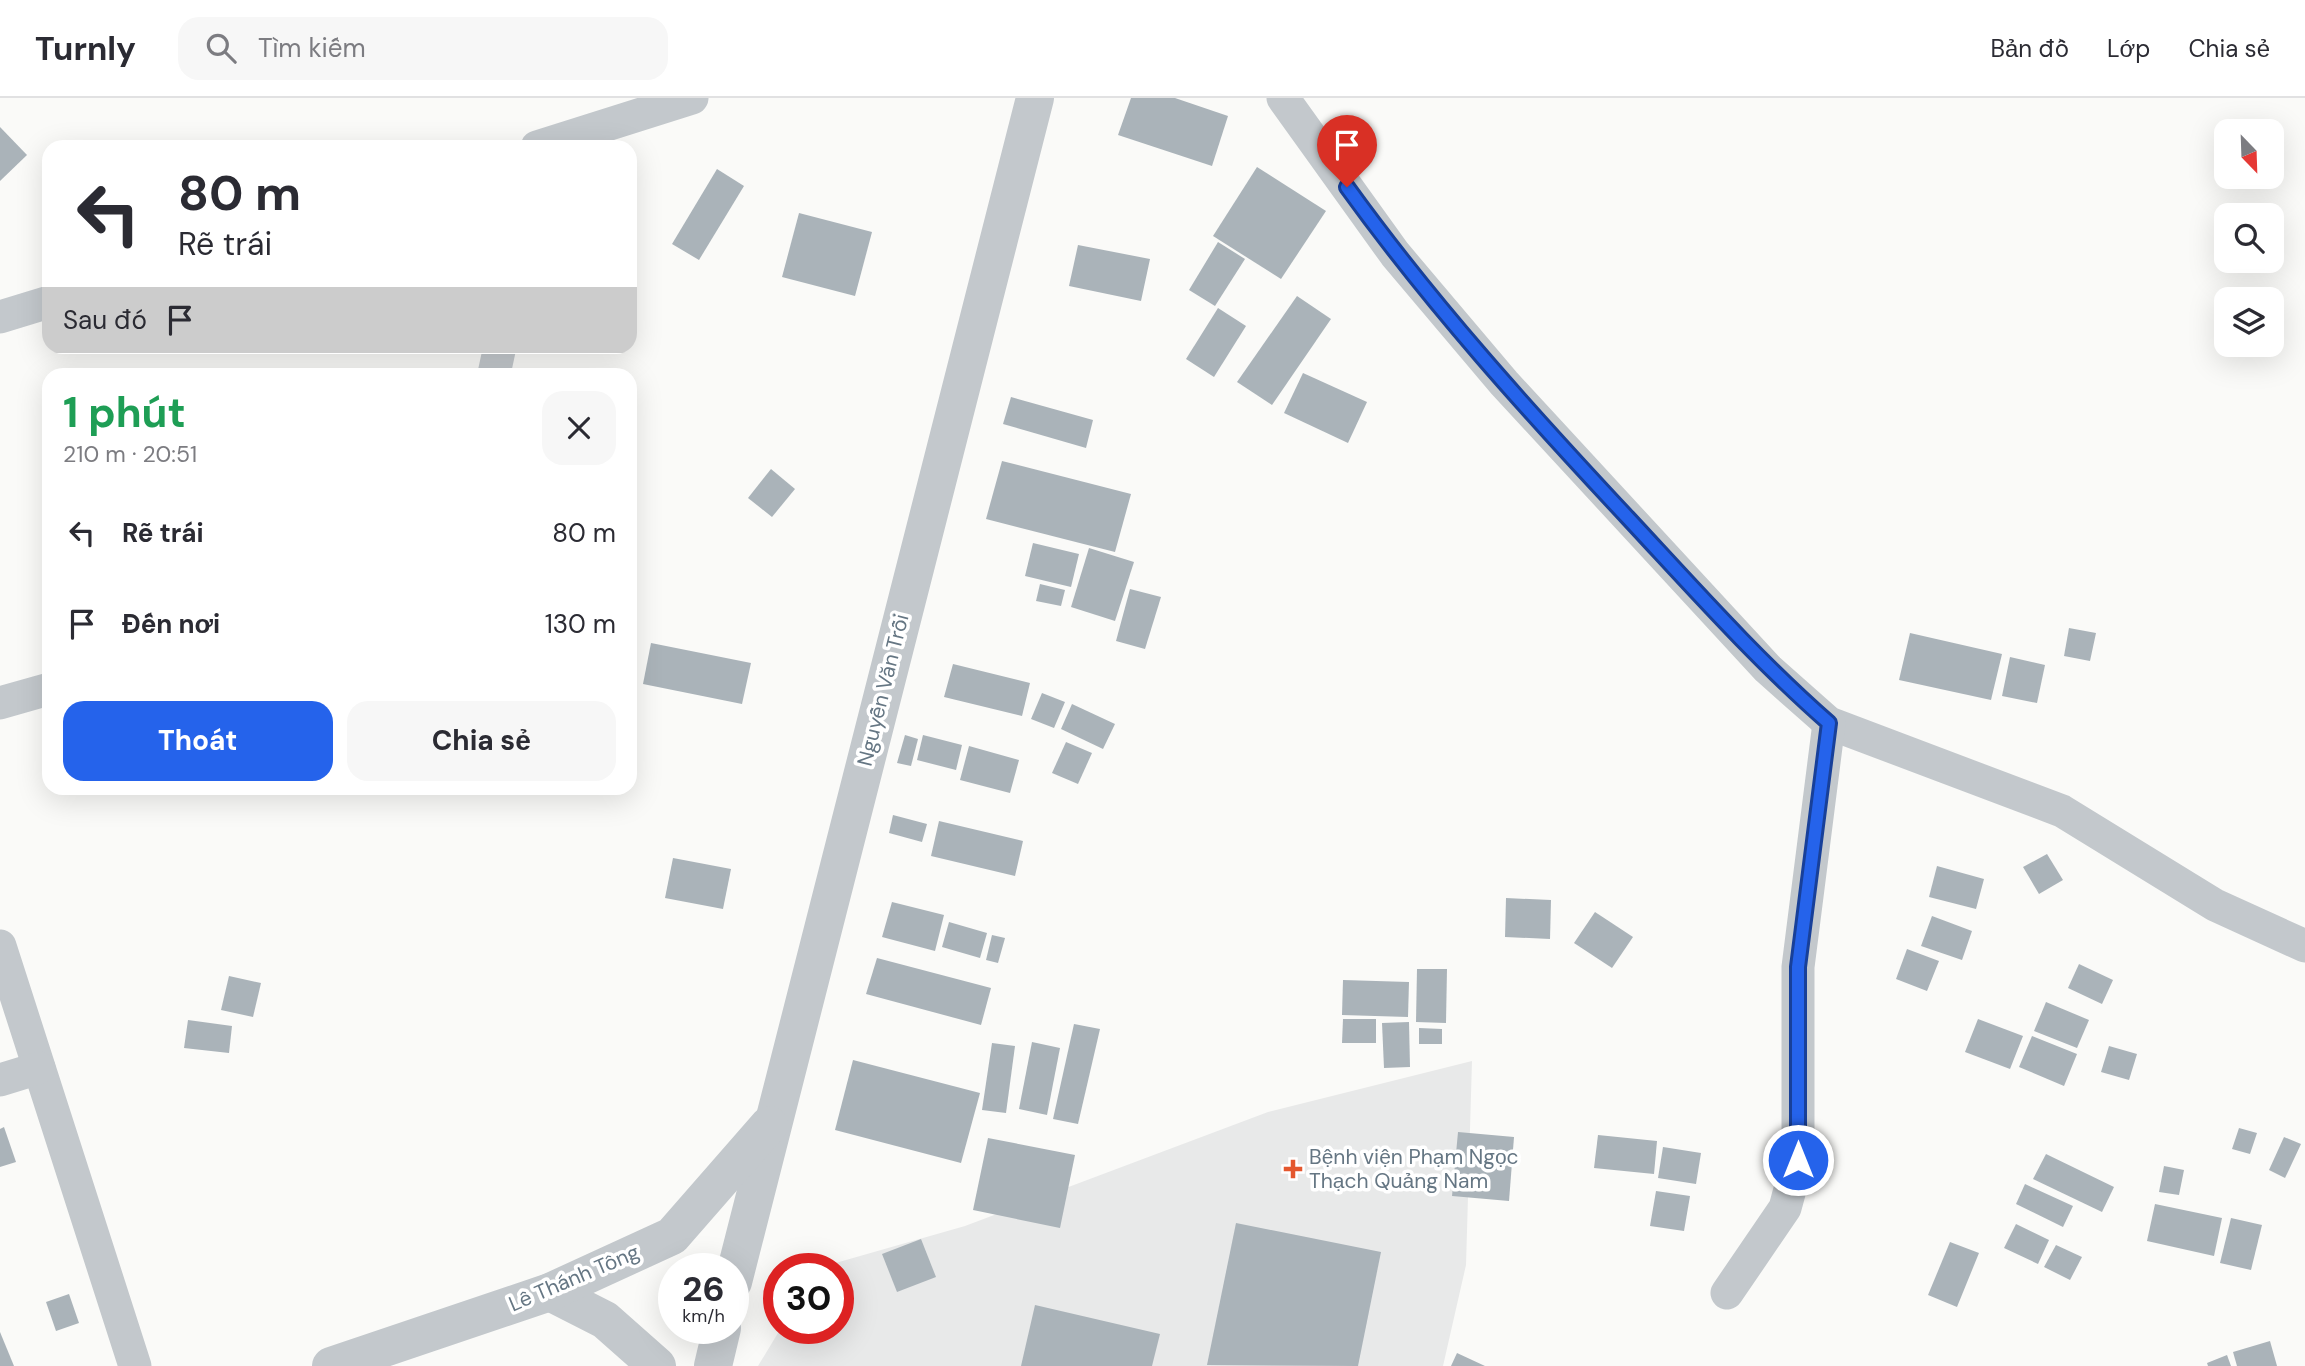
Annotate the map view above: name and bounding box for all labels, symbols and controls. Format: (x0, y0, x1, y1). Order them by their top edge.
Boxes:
search box (178, 17, 668, 80)
text: Turnly (35, 27, 136, 70)
icon: search (202, 29, 240, 67)
text: Tìm kiếm (258, 31, 366, 65)
text: Bản đồ (1991, 33, 2069, 64)
text: Lớp (2107, 33, 2150, 64)
text: Chia sẻ (2188, 33, 2270, 64)
pin (1317, 115, 1377, 187)
north arrow (2214, 119, 2284, 189)
map controls (2214, 119, 2284, 357)
icon: arrive (1328, 126, 1366, 164)
text: 80 m (178, 161, 301, 225)
icon: left (63, 168, 154, 259)
button: search (2214, 203, 2284, 273)
text: Rẽ trái (178, 223, 272, 265)
button: layers (2214, 287, 2284, 357)
icon: arrive (161, 301, 199, 339)
text: Sau đó (63, 303, 147, 337)
text: 1 phút (63, 385, 186, 440)
button: close (542, 391, 616, 465)
text: 210 m · 20:51 (63, 439, 197, 469)
icon: left (63, 514, 101, 552)
text: Rẽ trái (122, 516, 204, 550)
text: 80 m (552, 516, 616, 550)
icon: arrive (63, 605, 101, 643)
text: Đến nơi (122, 607, 220, 641)
text: 130 m (545, 607, 616, 641)
street label: Nguyễn Văn Trỗi (851, 611, 915, 769)
button: Thoát (63, 701, 333, 781)
button: Chia sẻ (347, 701, 616, 781)
position arrow (1761, 1123, 1835, 1197)
place label: Bệnh viện Phạm Ngọc Thạch Quảng Nam (1309, 1143, 1519, 1195)
marker: Bệnh viện Phạm Ngọc Thạch Quảng Nam (1283, 1159, 1303, 1179)
street label: Lê Thánh Tông (504, 1238, 644, 1318)
speed limit sign: 30 (763, 1253, 854, 1344)
text: 26 (682, 1266, 725, 1312)
text: km/h (682, 1304, 725, 1328)

